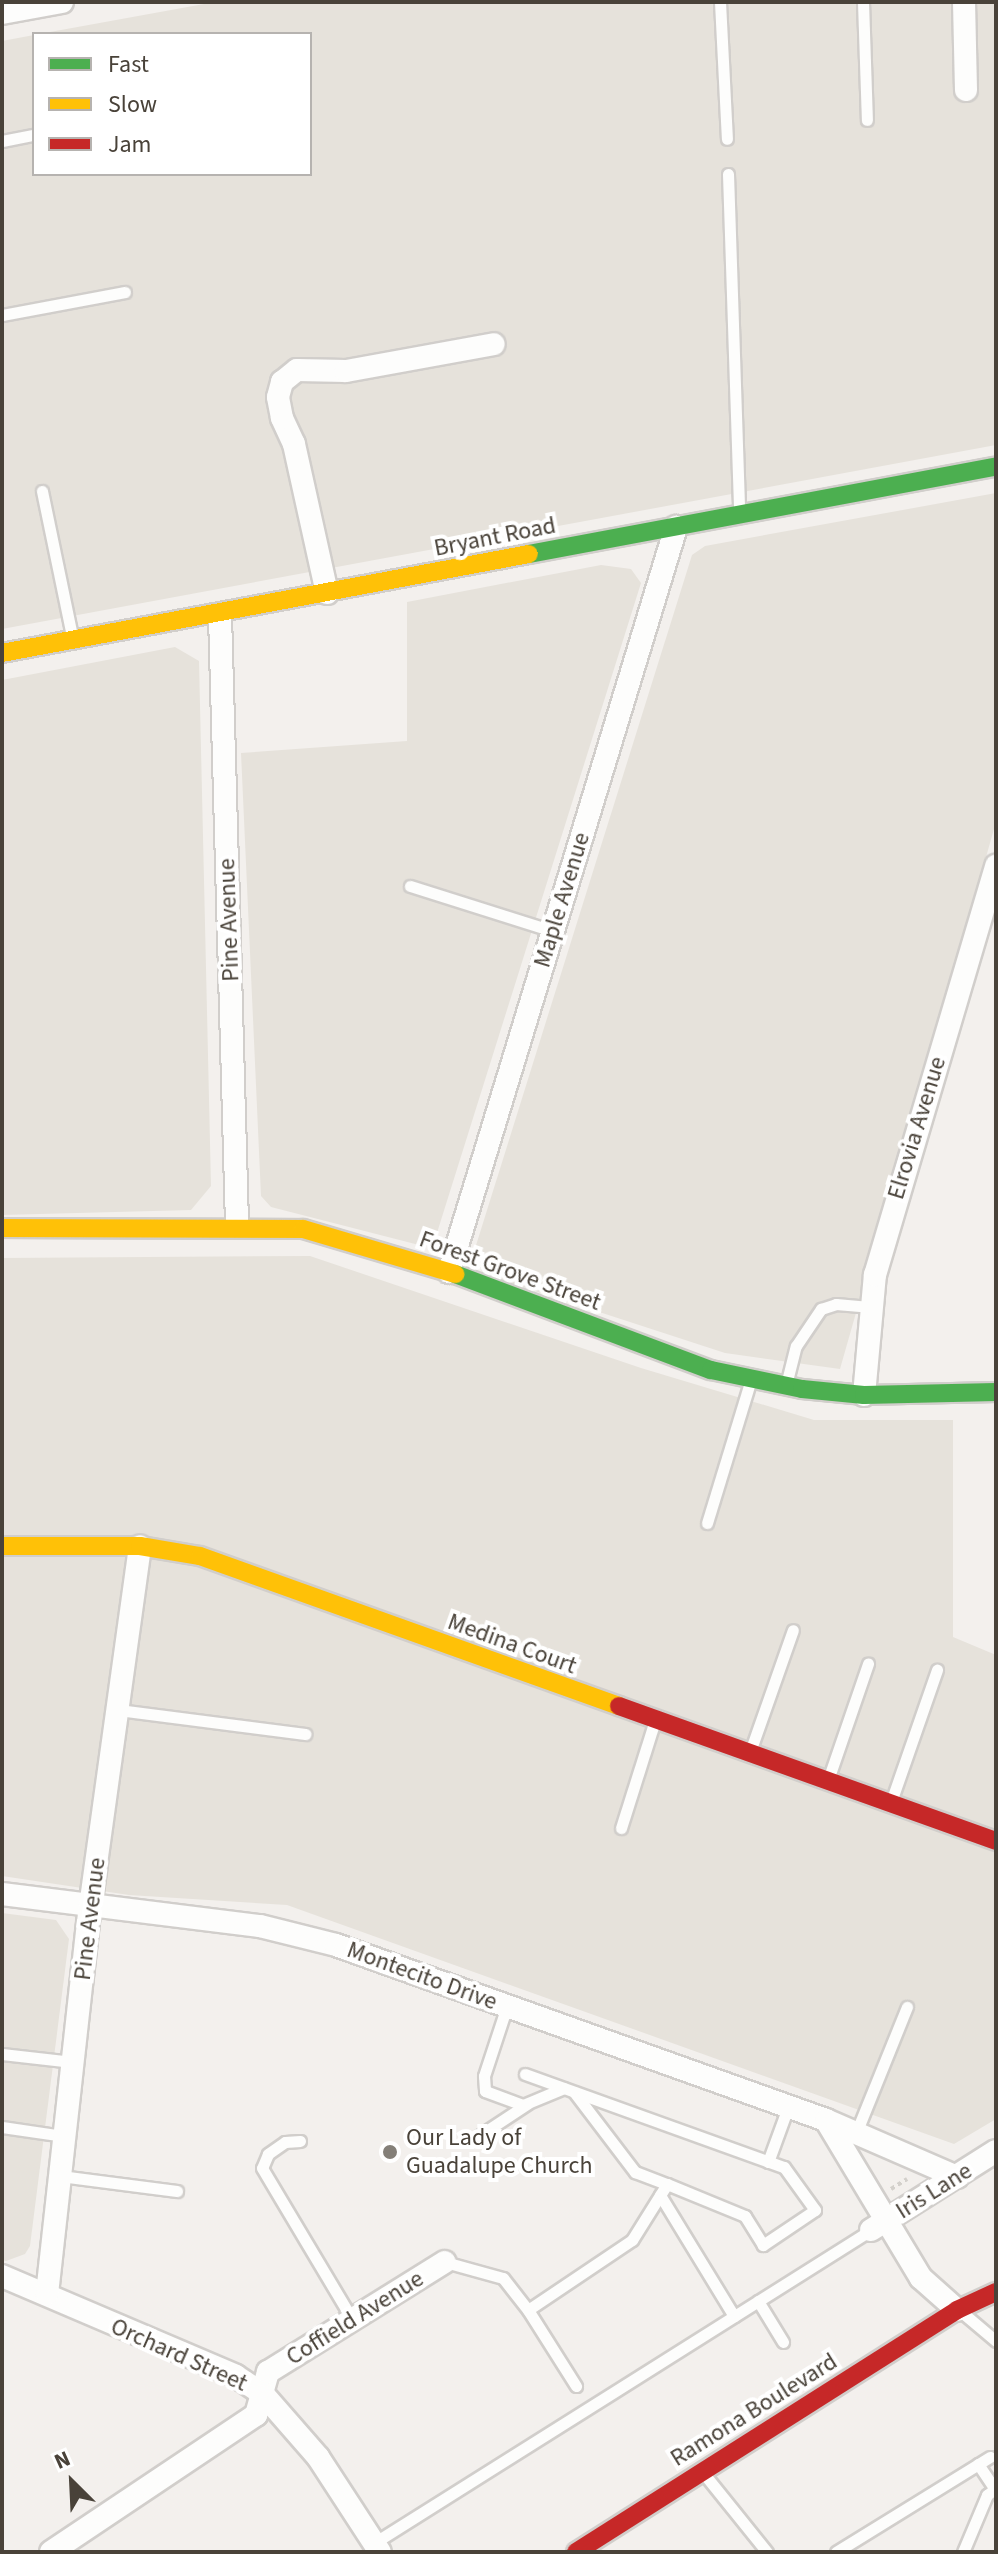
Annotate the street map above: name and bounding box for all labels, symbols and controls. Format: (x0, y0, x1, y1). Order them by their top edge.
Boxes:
legend (32, 32, 312, 176)
text: Fast (108, 47, 149, 82)
text: Slow (108, 87, 157, 122)
text: Jam (108, 127, 152, 162)
street label: Bryant Road (432, 511, 558, 563)
street label: Maple Avenue (528, 829, 596, 971)
street label: Pine Avenue (212, 858, 246, 982)
street label: Elrovia Avenue (882, 1053, 952, 1203)
street label: Forest Grove Street (415, 1225, 605, 1317)
street label: Medina Court (444, 1607, 580, 1681)
street label: Pine Avenue (68, 1856, 112, 1982)
street label: Montecito Drive (343, 1935, 501, 2017)
place label: Our Lady of Guadalupe Church (406, 2124, 592, 2180)
marker: Our Lady of Guadalupe Church (381, 2143, 399, 2161)
street label: Iris Lane (891, 2156, 977, 2226)
street label: Coffield Avenue (281, 2264, 429, 2372)
street label: Orchard Street (106, 2312, 252, 2398)
street label: Ramona Boulevard (665, 2347, 843, 2473)
north arrow (32, 2442, 112, 2522)
text: N (49, 2442, 75, 2478)

